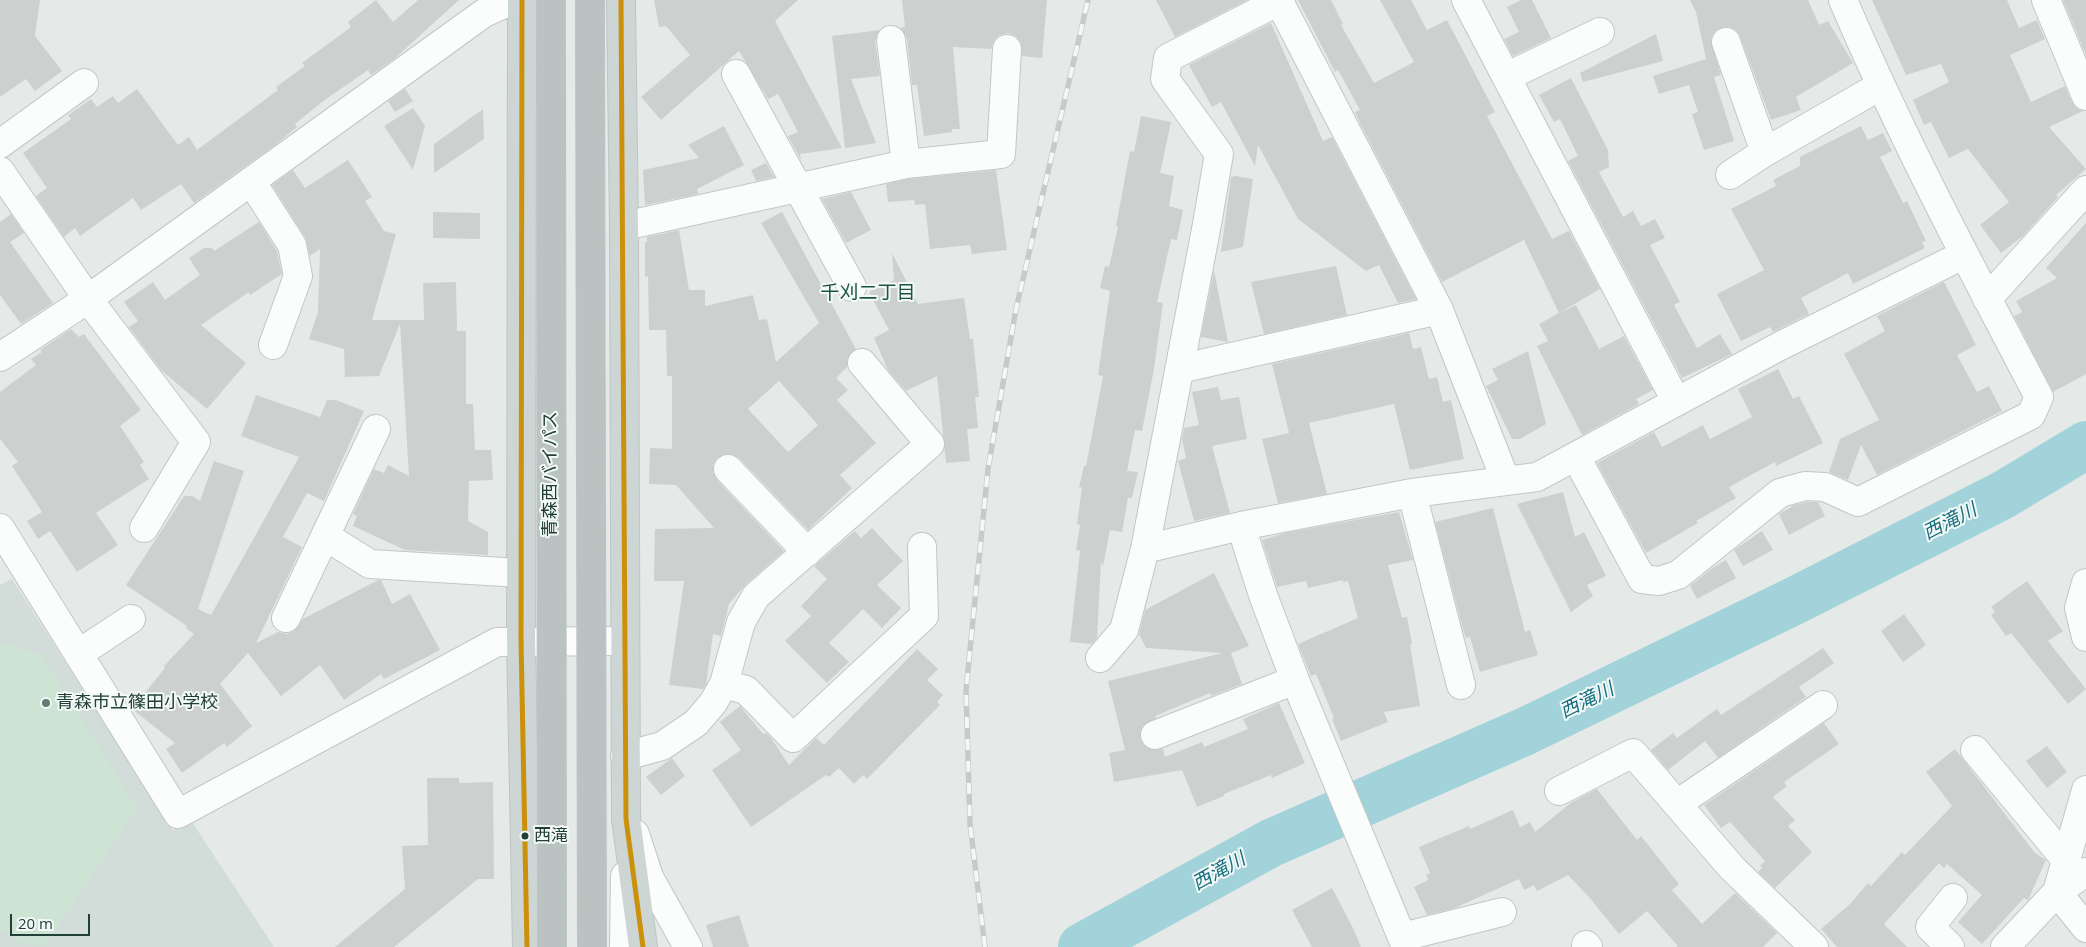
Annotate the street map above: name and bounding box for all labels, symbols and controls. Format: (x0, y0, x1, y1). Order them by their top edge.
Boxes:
district label: 千刈二丁目 (821, 283, 915, 305)
street label: 青森西バイパス (540, 411, 562, 537)
water label: 西滝川 (1919, 499, 1981, 545)
water label: 西滝川 (1556, 678, 1618, 724)
place label: 青森市立篠田小学校 (56, 692, 218, 714)
marker: 青森市立篠田小学校 (40, 697, 52, 709)
place label: 西滝 (534, 826, 568, 846)
marker: 西滝 (520, 831, 530, 841)
water label: 西滝川 (1189, 848, 1249, 896)
scale bar (12, 904, 92, 936)
text: 20 m (18, 913, 53, 933)

